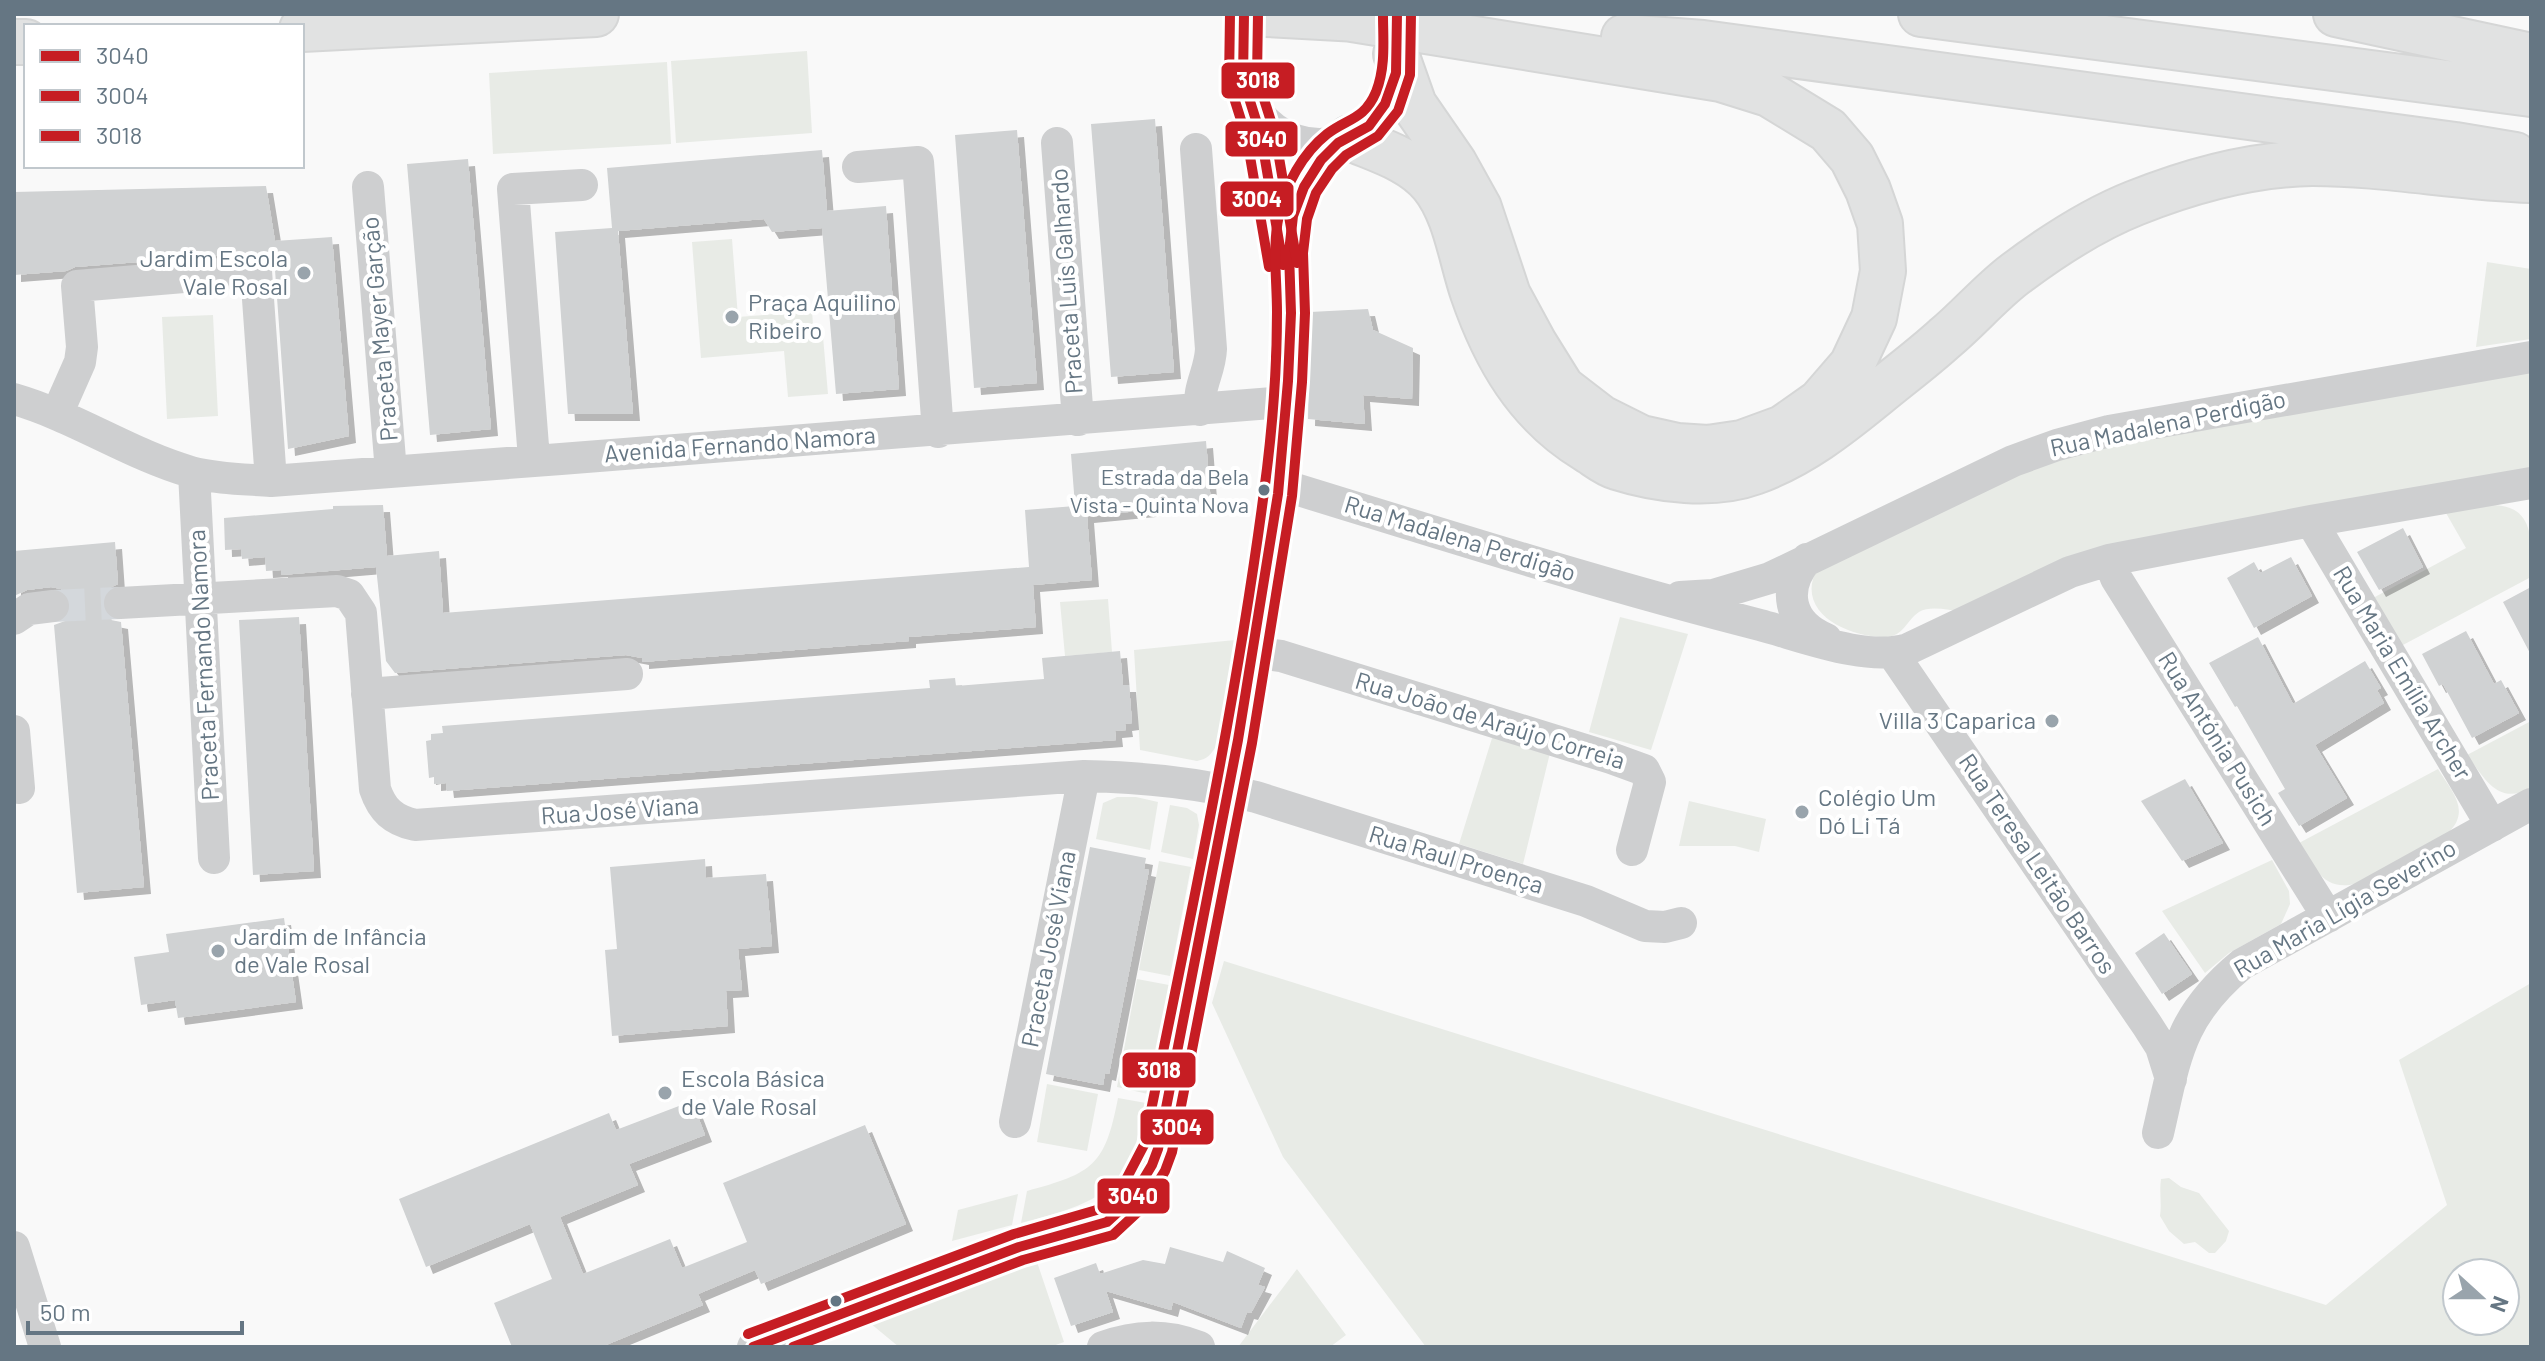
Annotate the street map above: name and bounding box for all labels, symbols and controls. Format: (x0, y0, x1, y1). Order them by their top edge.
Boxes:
legend (24, 24, 304, 168)
text: 3040 (96, 40, 149, 69)
line badge: 3018 (1220, 61, 1296, 100)
text: 3018 (1236, 66, 1280, 92)
text: 3004 (96, 80, 149, 109)
text: 3018 (96, 120, 142, 149)
line badge: 3040 (1224, 120, 1299, 158)
text: 3040 (1237, 125, 1287, 151)
street label: Praceta Luís Galhardo (1043, 167, 1088, 395)
line badge: 3004 (1219, 180, 1295, 218)
text: 3004 (1232, 185, 1282, 211)
street label: Praceta Mayer Garção (354, 216, 403, 443)
place label: Jardim Escola Vale Rosal (140, 243, 288, 300)
marker: Jardim Escola Vale Rosal (295, 264, 313, 282)
place label: Praça Aquilino Ribeiro (748, 287, 897, 344)
marker: Praça Aquilino Ribeiro (723, 308, 741, 326)
street label: Rua Madalena Perdigão (2047, 383, 2288, 462)
street label: Avenida Fernando Namora (603, 420, 877, 467)
place label: Estrada da Bela Vista - Quinta Nova (1070, 463, 1249, 517)
marker: Estrada da Bela Vista - Quinta Nova (1256, 482, 1272, 498)
street label: Rua Madalena Perdigão (1341, 489, 1579, 587)
street label: Praceta Fernando Namora (181, 529, 224, 801)
street label: Rua Maria Emília Archer (2328, 560, 2479, 785)
street label: Rua Antónia Pusich (2153, 646, 2283, 831)
street label: Rua João de Araújo Correia (1352, 665, 1629, 774)
place label: Villa 3 Caparica (1879, 705, 2036, 734)
marker: Villa 3 Caparica (2043, 712, 2061, 730)
street label: Rua Teresa Leitão Barros (1954, 747, 2123, 979)
place label: Colégio Um Dó Li Tá (1818, 782, 1936, 839)
street label: Rua José Viana (540, 790, 700, 829)
marker: Colégio Um Dó Li Tá (1793, 803, 1811, 821)
street label: Rua Raul Proença (1366, 818, 1547, 899)
street label: Rua Maria Lígia Severino (2228, 832, 2460, 983)
street label: Praceta José Viana (1014, 848, 1081, 1050)
place label: Jardim de Infância de Vale Rosal (234, 921, 426, 978)
marker: Jardim de Infância de Vale Rosal (209, 942, 227, 960)
line badge: 3018 (1121, 1051, 1197, 1089)
text: 3018 (1137, 1056, 1181, 1082)
place label: Escola Básica de Vale Rosal (681, 1063, 825, 1120)
marker: Escola Básica de Vale Rosal (656, 1084, 674, 1102)
line badge: 3004 (1139, 1108, 1215, 1146)
text: 3004 (1152, 1113, 1202, 1139)
line badge: 3040 (1096, 1177, 1171, 1215)
text: 3040 (1108, 1182, 1158, 1208)
north arrow (2441, 1257, 2521, 1337)
scale bar (28, 1285, 242, 1335)
unlabelled marker (828, 1293, 844, 1309)
text: N (2486, 1293, 2515, 1316)
text: 50 m (40, 1297, 91, 1326)

